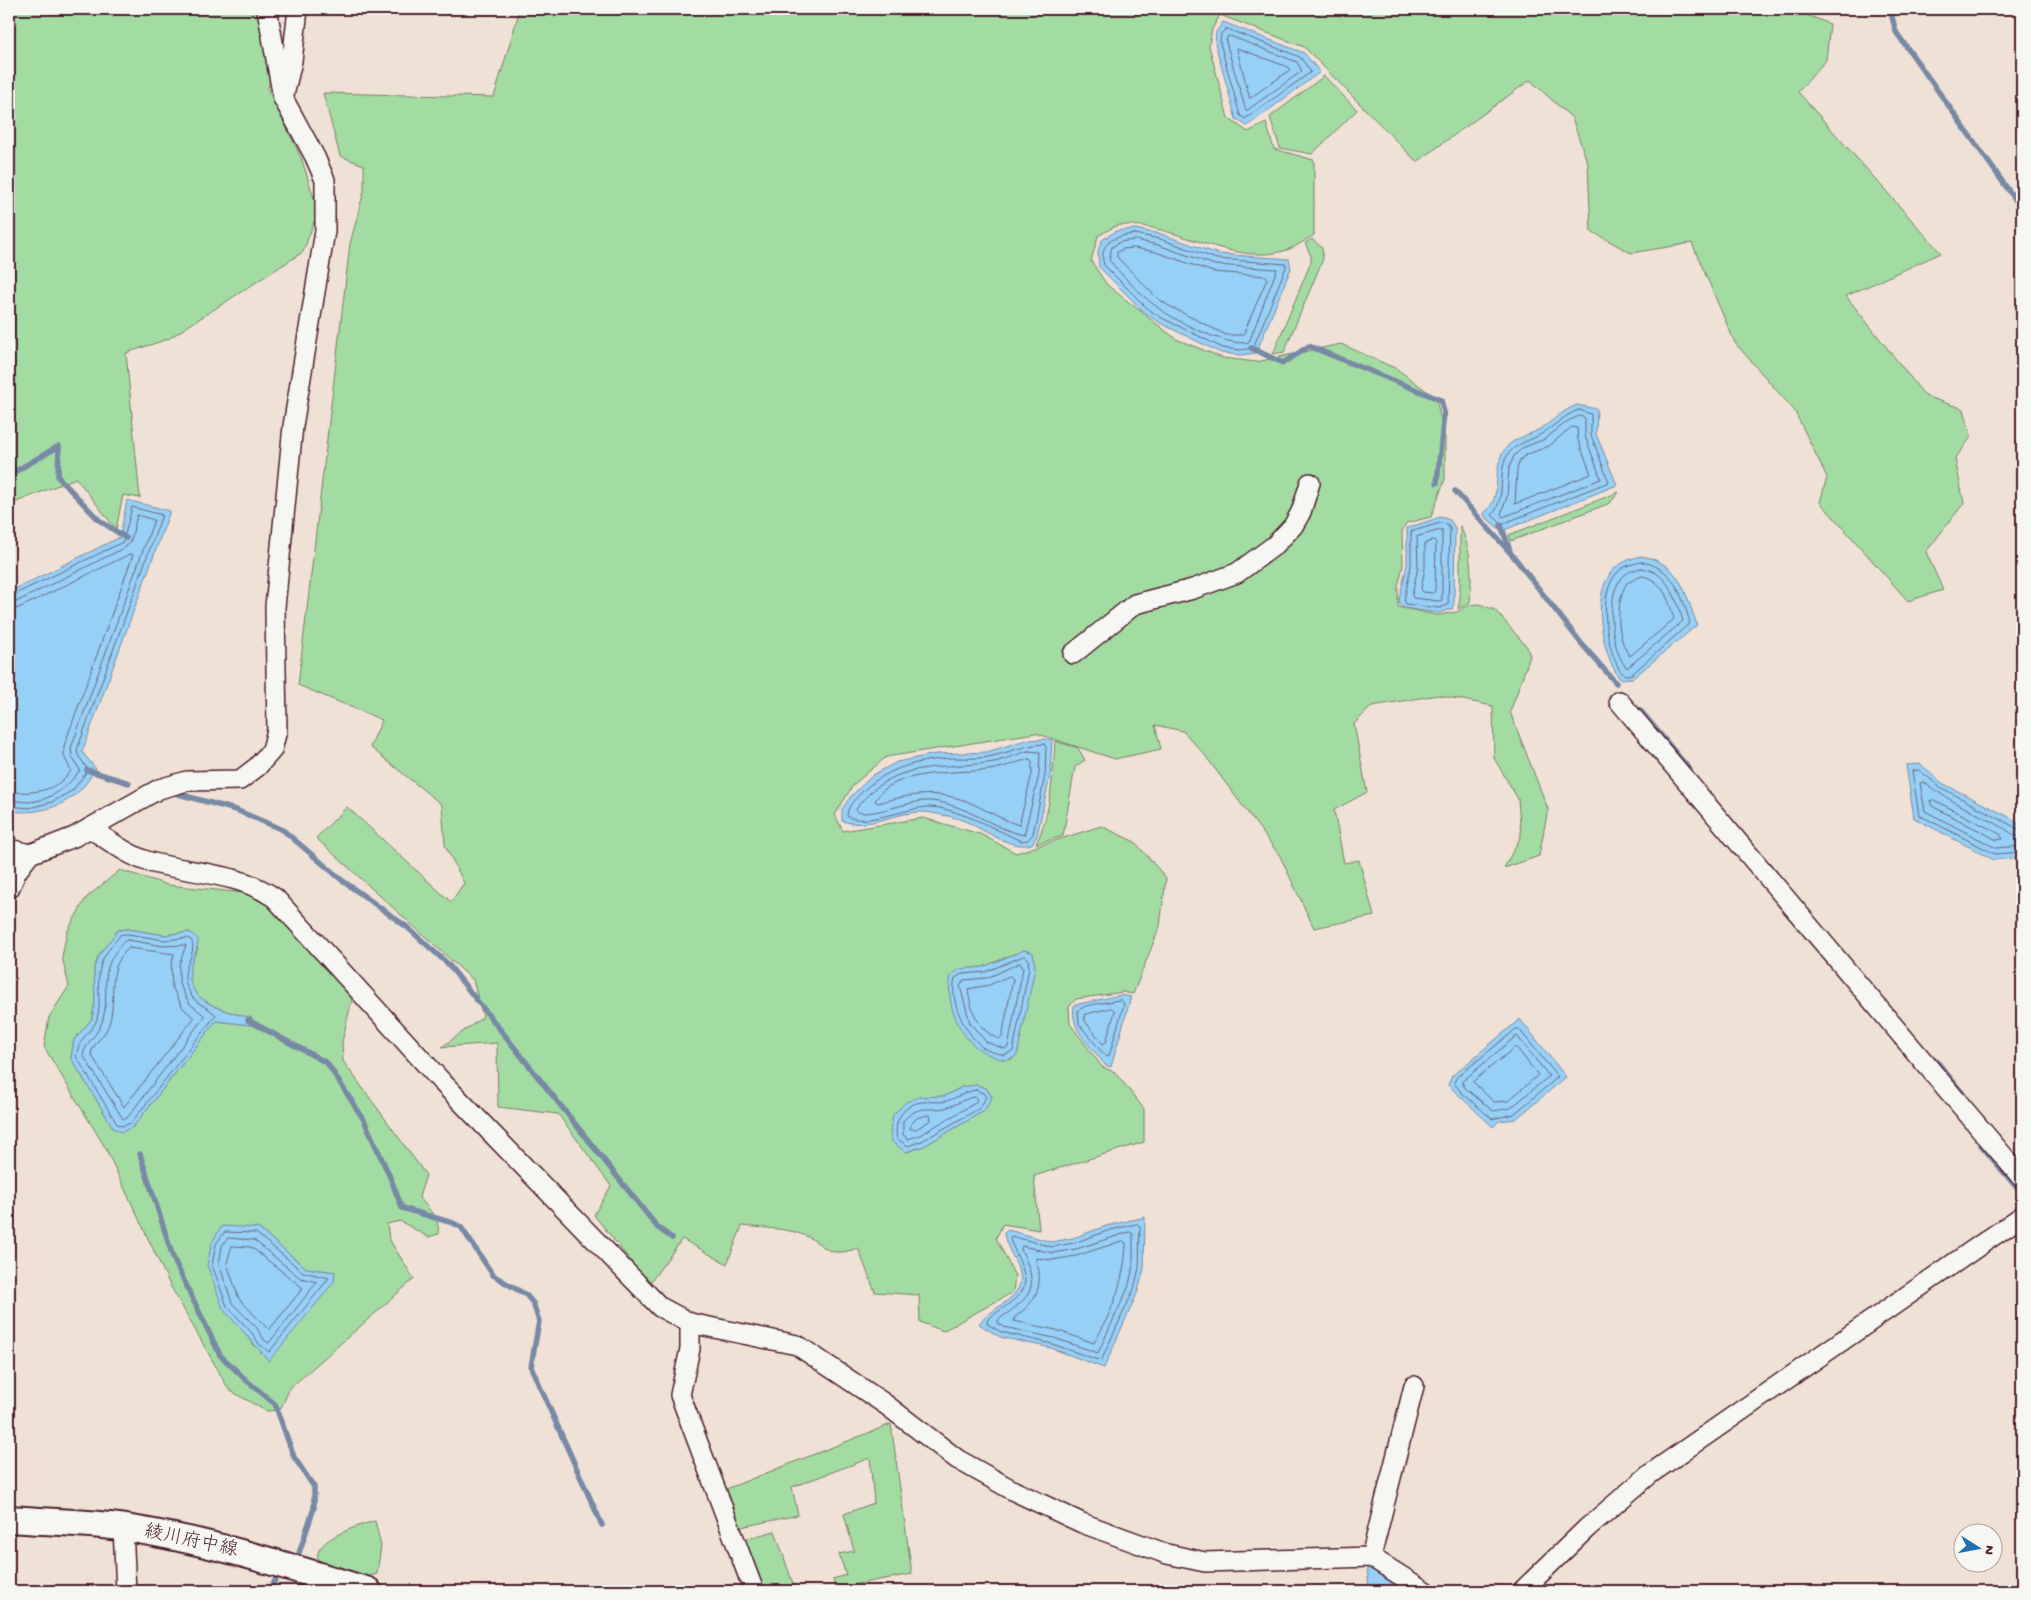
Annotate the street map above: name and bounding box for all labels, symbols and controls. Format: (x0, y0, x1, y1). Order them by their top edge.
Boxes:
street label: 綾川府中線 (142, 1520, 240, 1563)
north arrow (1954, 1522, 2004, 1572)
text: N (1979, 1544, 1998, 1556)

